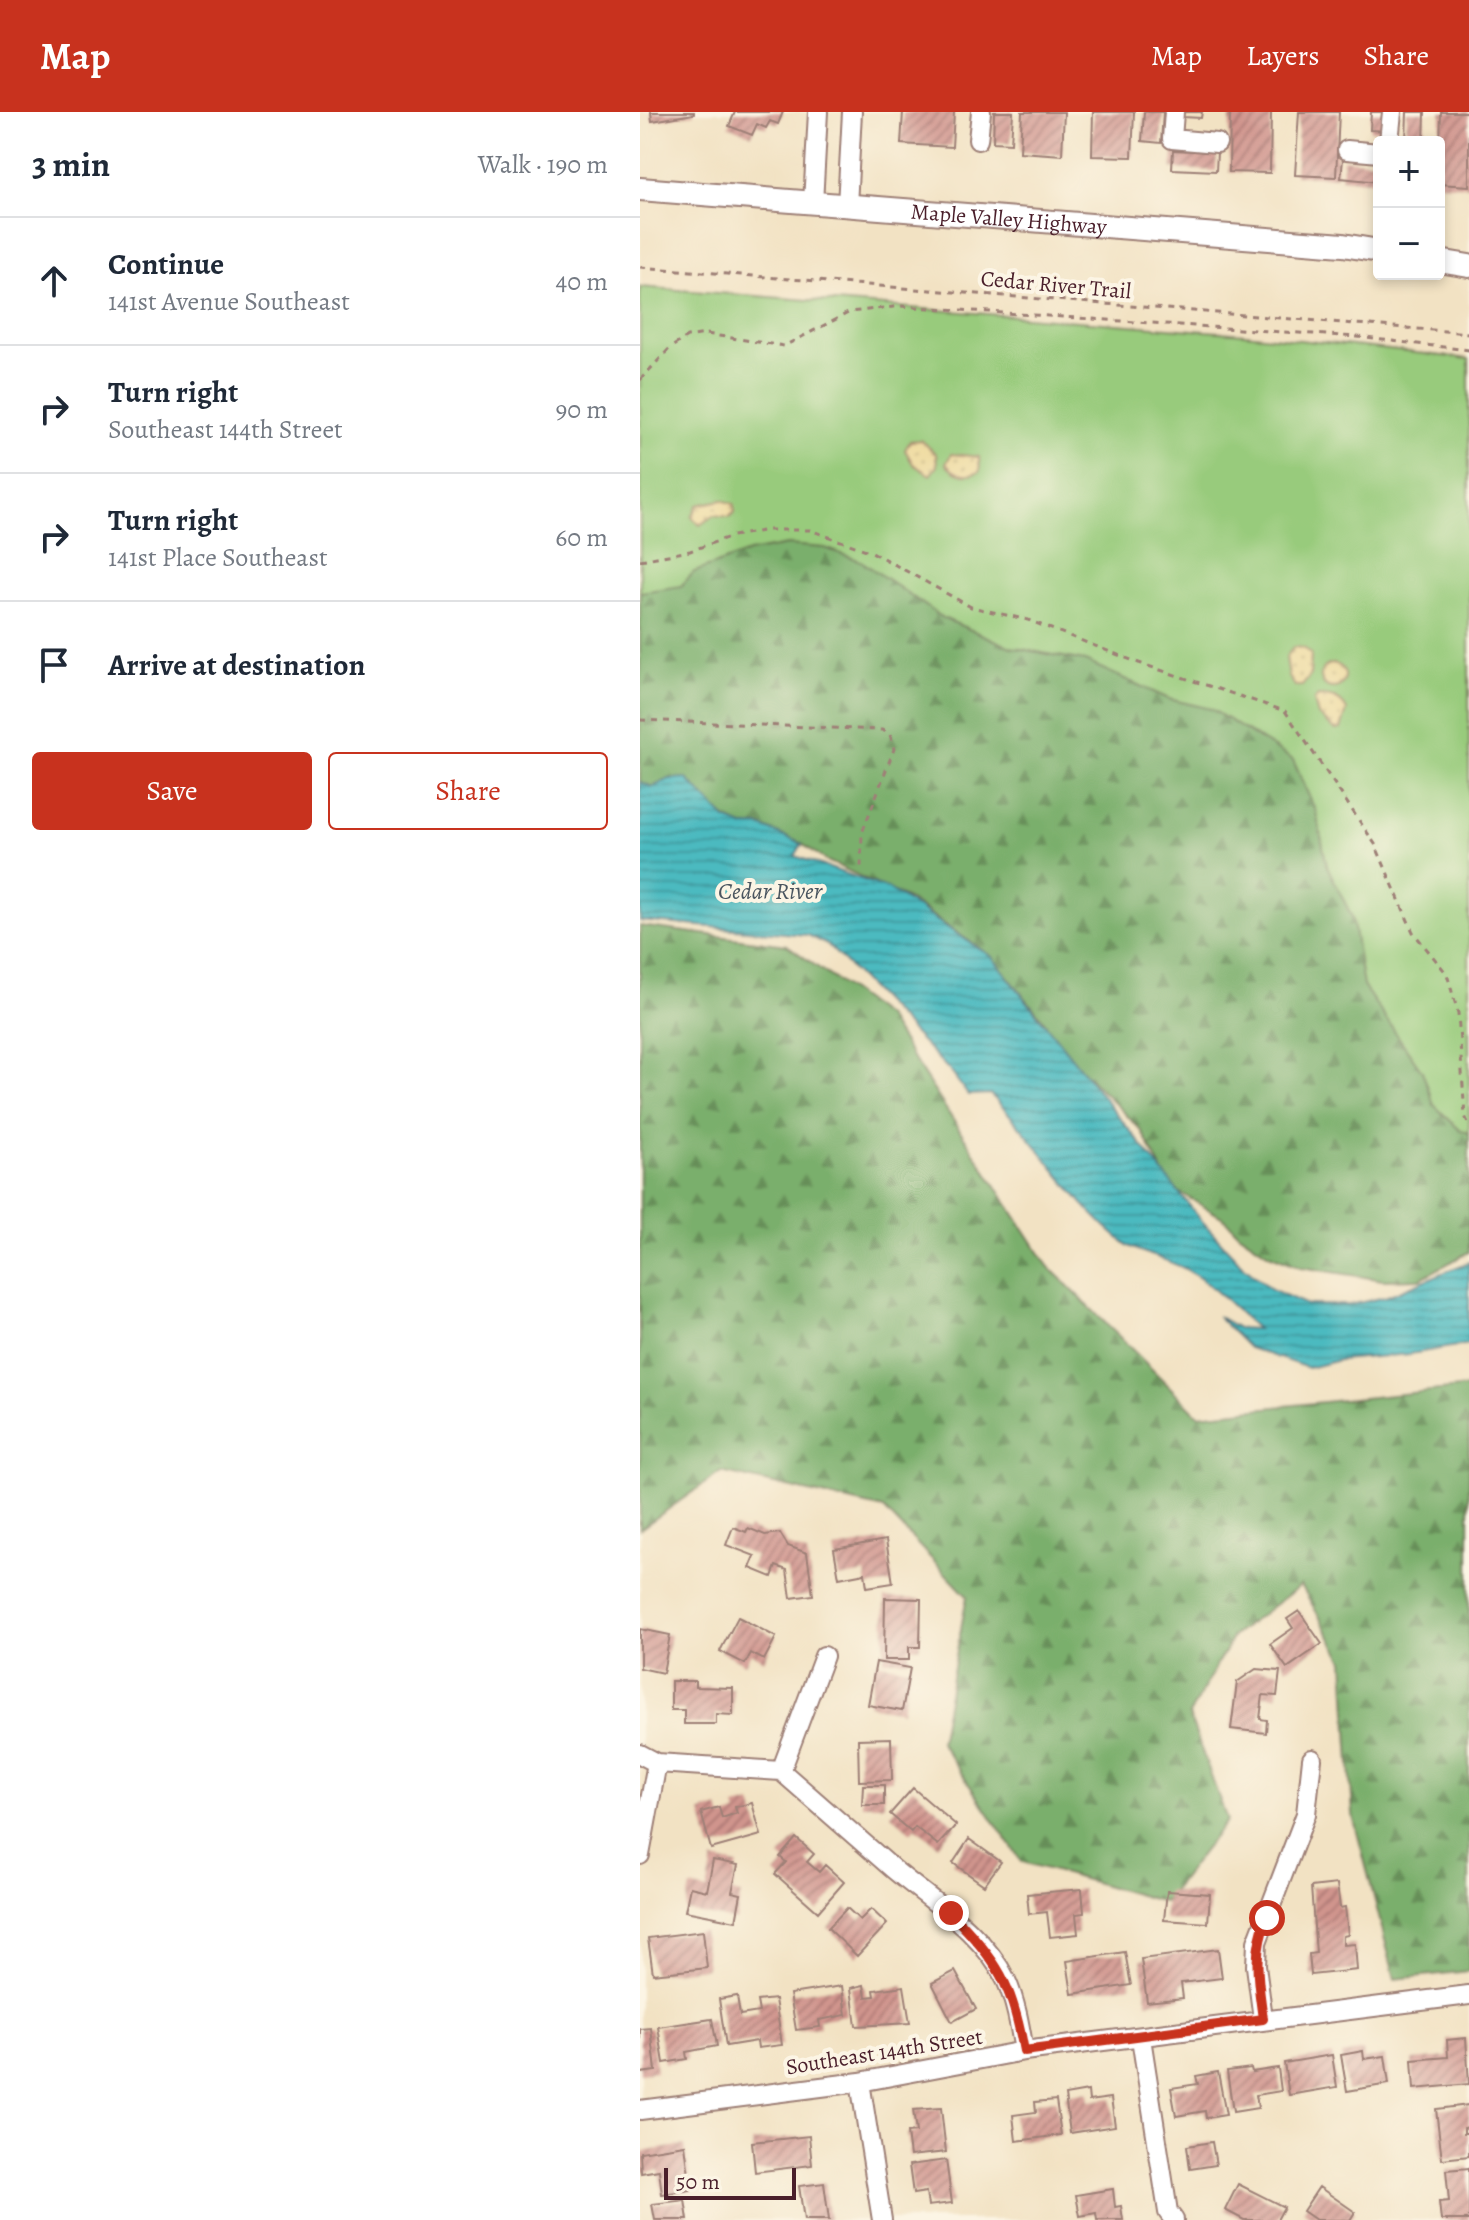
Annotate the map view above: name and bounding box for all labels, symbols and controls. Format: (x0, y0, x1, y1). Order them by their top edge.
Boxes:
text: Map (40, 30, 110, 82)
text: Map (1151, 37, 1202, 75)
text: Layers (1246, 37, 1319, 75)
text: Share (1363, 37, 1429, 75)
map controls (1373, 136, 1445, 280)
button: + (1373, 136, 1445, 208)
text: 3 min (32, 141, 110, 188)
text: Walk · 190 m (478, 147, 608, 182)
street label: Maple Valley Highway (910, 197, 1108, 242)
button: − (1373, 208, 1445, 280)
text: Continue (108, 244, 224, 284)
icon: ahead (32, 259, 76, 303)
street label: Cedar River Trail (979, 263, 1132, 307)
text: 40 m (556, 264, 608, 299)
text: 141st Avenue Southeast (108, 284, 350, 319)
text: Turn right (108, 372, 238, 412)
icon: right (32, 387, 76, 431)
text: 90 m (556, 392, 608, 427)
text: Southeast 144th Street (108, 412, 343, 447)
text: Turn right (108, 500, 238, 540)
icon: right (32, 515, 76, 559)
text: 60 m (555, 520, 608, 555)
text: 141st Place Southeast (108, 540, 328, 575)
icon: arrive (32, 643, 76, 687)
text: Arrive at destination (108, 645, 365, 685)
button: Save (32, 752, 312, 830)
button: Share (328, 752, 608, 830)
water label: Cedar River (718, 875, 823, 907)
route end (933, 1895, 969, 1931)
route start (1249, 1900, 1285, 1936)
street label: Southeast 144th Street (784, 2022, 985, 2082)
scale bar (664, 2164, 796, 2200)
text: 50 m (676, 2167, 720, 2197)

